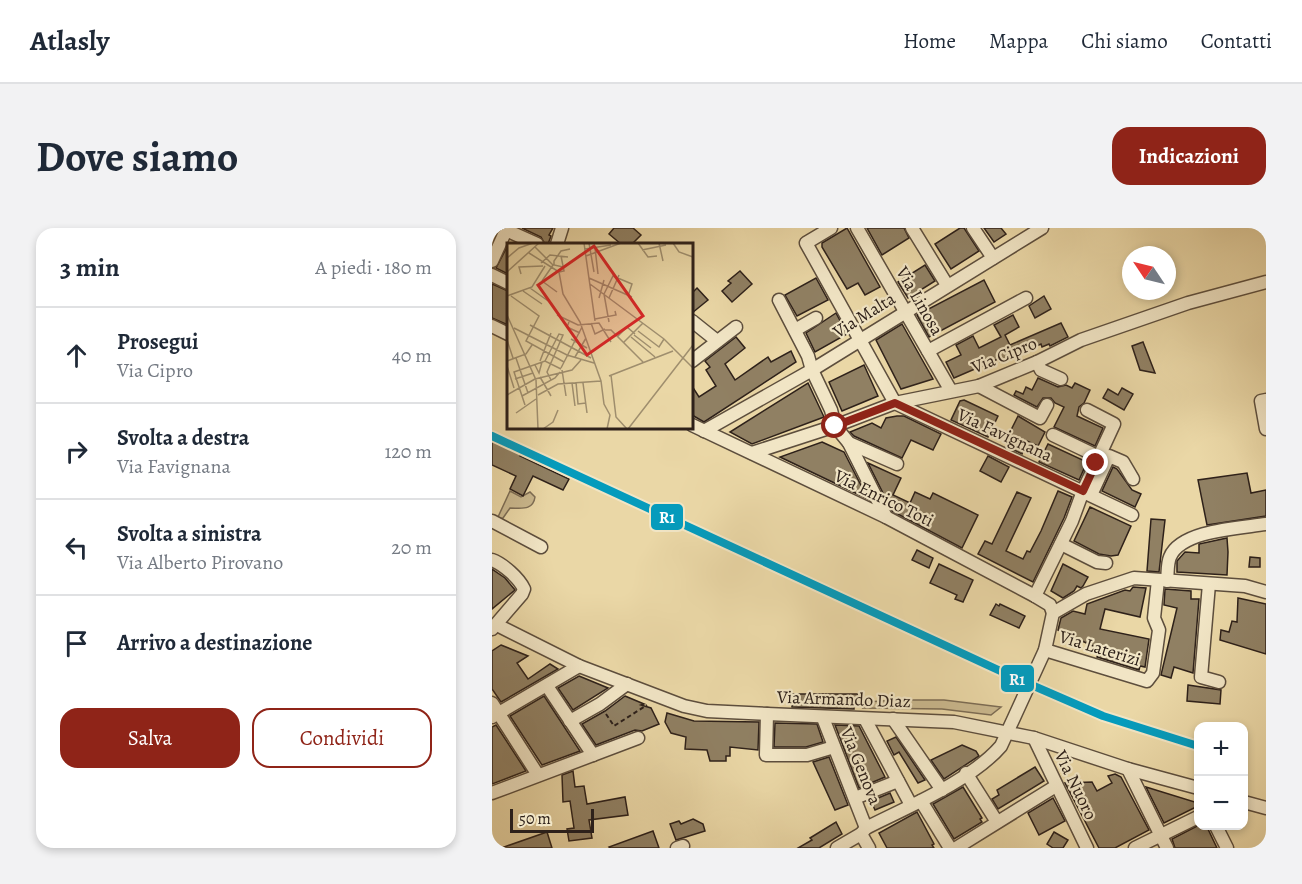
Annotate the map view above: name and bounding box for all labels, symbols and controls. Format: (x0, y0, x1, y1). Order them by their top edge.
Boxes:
text: Atlasly (30, 22, 109, 60)
text: Home (903, 27, 956, 55)
text: Mappa (989, 27, 1048, 55)
text: Chi siamo (1081, 27, 1168, 55)
text: Contatti (1201, 27, 1272, 55)
button: Indicazioni (1112, 127, 1266, 185)
text: Dove siamo (36, 128, 238, 185)
inset map (507, 243, 693, 429)
north arrow (1122, 246, 1176, 300)
text: 3 min (60, 250, 120, 285)
text: A piedi · 180 m (315, 254, 432, 281)
street label: Via Linosa (890, 261, 950, 340)
street label: Via Malta (827, 286, 900, 344)
text: Prosegui (117, 327, 198, 357)
street label: Via Cipro (967, 331, 1040, 379)
icon: ahead (60, 339, 93, 372)
text: 40 m (392, 342, 432, 369)
text: Via Cipro (117, 357, 193, 384)
street label: Via Favignana (953, 402, 1057, 468)
route start (821, 412, 847, 438)
text: Svolta a destra (117, 423, 249, 453)
icon: right (60, 435, 93, 468)
text: 120 m (384, 438, 432, 465)
route end (1082, 449, 1108, 475)
text: Via Favignana (117, 453, 231, 480)
street label: Via Enrico Toti (829, 463, 938, 532)
line badge: R1 (650, 503, 684, 531)
text: R1 (659, 507, 675, 529)
text: Svolta a sinistra (117, 519, 262, 549)
icon: left (60, 531, 93, 564)
text: 20 m (391, 534, 432, 561)
text: Via Alberto Pirovano (117, 549, 283, 576)
street label: Via Laterizi (1055, 624, 1144, 672)
icon: arrive (60, 627, 93, 660)
text: Arrivo a destinazione (117, 628, 312, 658)
line badge: R1 (1000, 664, 1035, 693)
text: R1 (1009, 669, 1025, 691)
street label: Via Armando Diaz (776, 685, 911, 713)
button: Salva (60, 708, 240, 768)
button: Condividi (252, 708, 432, 768)
map controls (1194, 722, 1248, 830)
button: + (1194, 722, 1248, 776)
street label: Via Genova (834, 723, 888, 809)
street label: Via Nuoro (1048, 745, 1103, 824)
button: − (1194, 776, 1248, 830)
scale bar (510, 806, 594, 834)
text: 50 m (519, 808, 551, 830)

